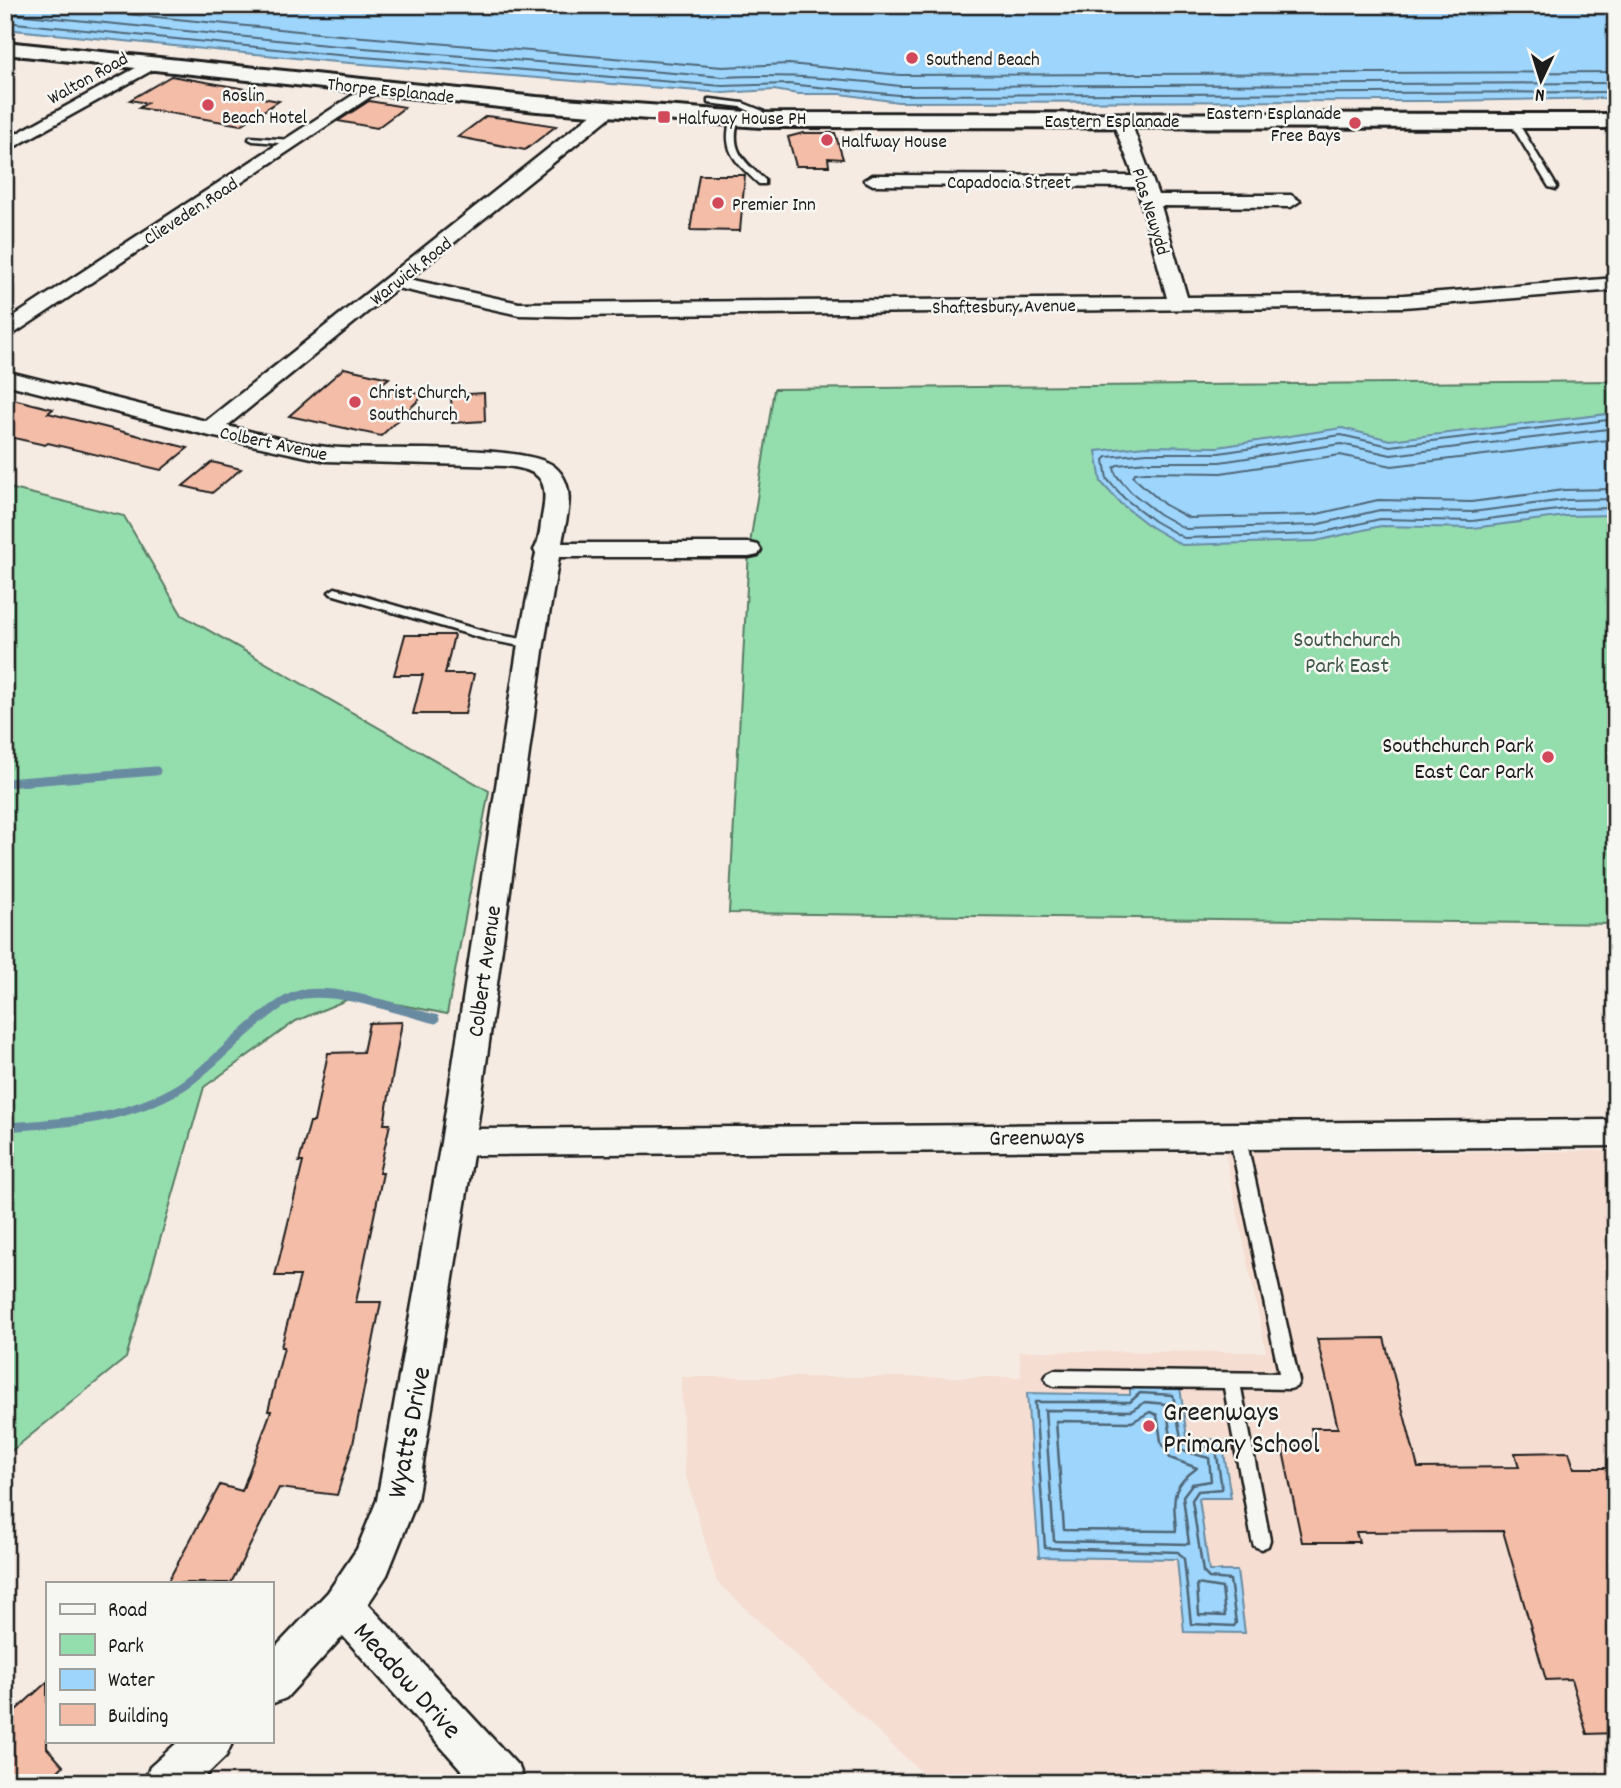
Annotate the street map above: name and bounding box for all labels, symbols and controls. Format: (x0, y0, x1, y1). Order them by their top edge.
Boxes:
north arrow (1506, 46, 1576, 116)
street label: Walton Road (43, 47, 134, 113)
place label: Southend Beach (926, 48, 1040, 75)
marker: Southend Beach (904, 50, 920, 66)
street label: Thorpe Esplanade (326, 72, 455, 113)
text: N (1534, 80, 1546, 107)
place label: Roslin Beach Hotel (222, 84, 308, 133)
marker: Roslin Beach Hotel (200, 97, 216, 113)
place label: Eastern Esplanade Free Bays (1206, 102, 1341, 151)
place label: Halfway House PH (678, 107, 806, 134)
marker: Halfway House PH (656, 109, 672, 125)
street label: Eastern Esplanade (1045, 110, 1179, 137)
marker: Eastern Esplanade Free Bays (1347, 115, 1363, 131)
place label: Halfway House (841, 130, 947, 157)
marker: Halfway House (819, 132, 835, 148)
street label: Plas Newydd (1123, 165, 1175, 259)
street label: Capadocia Street (947, 171, 1071, 198)
street label: Clieveden Road (139, 172, 245, 254)
place label: Premier Inn (732, 193, 816, 220)
marker: Premier Inn (710, 195, 726, 211)
street label: Warwick Road (365, 232, 459, 314)
street label: Shaftesbury Avenue (932, 294, 1076, 323)
place label: Christ Church, Southchurch (369, 381, 470, 430)
marker: Christ Church, Southchurch (347, 394, 363, 410)
street label: Colbert Avenue (217, 421, 330, 470)
park label: Southchurch Park East (1293, 625, 1401, 684)
place label: Southchurch Park East Car Park (1382, 731, 1534, 790)
marker: Southchurch Park East Car Park (1540, 749, 1556, 765)
street label: Colbert Avenue (461, 904, 512, 1039)
street label: Greenways (989, 1122, 1085, 1157)
street label: Wyatts Drive (380, 1364, 444, 1502)
place label: Greenways Primary School (1163, 1395, 1320, 1467)
marker: Greenways Primary School (1141, 1418, 1157, 1434)
legend (46, 1582, 273, 1742)
text: Road (108, 1597, 147, 1627)
street label: Meadow Drive (342, 1615, 469, 1750)
text: Park (108, 1633, 144, 1663)
text: Water (108, 1667, 155, 1697)
text: Building (108, 1703, 168, 1733)

